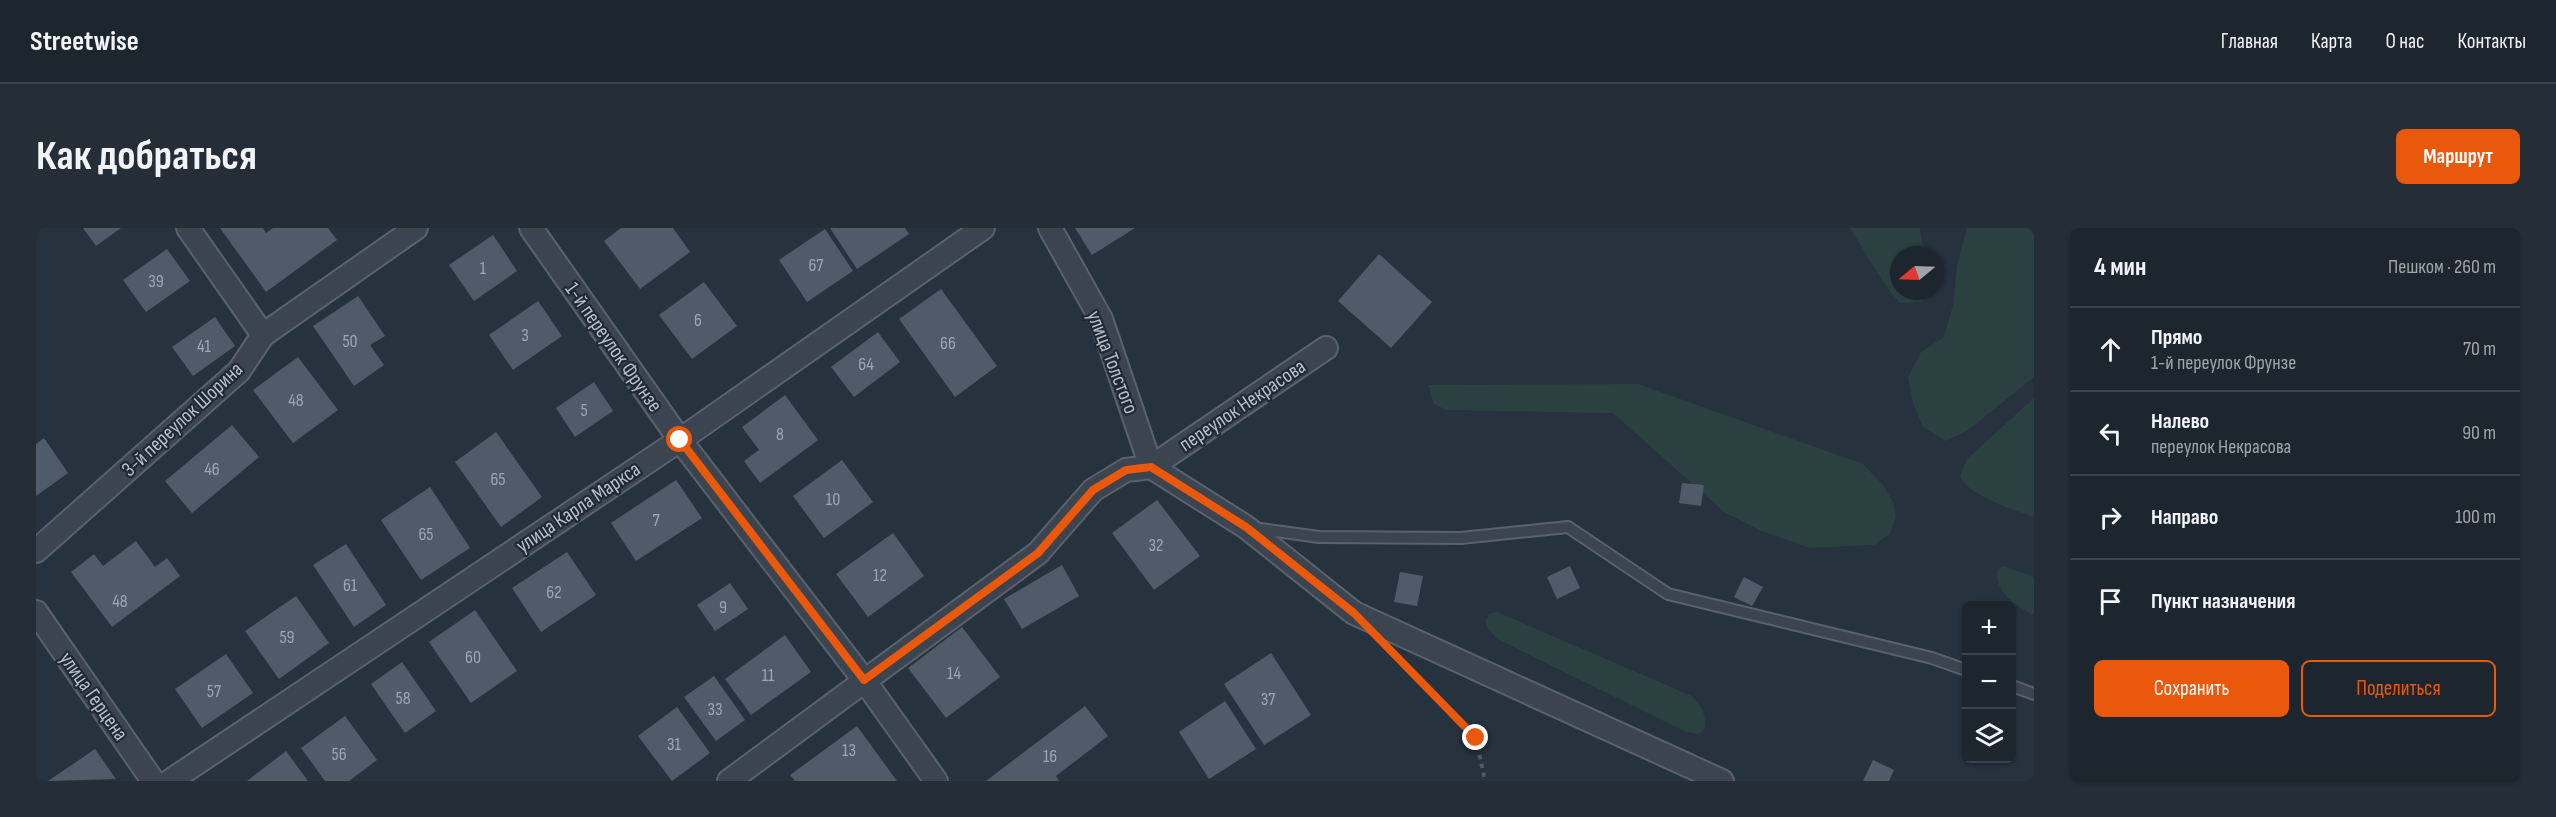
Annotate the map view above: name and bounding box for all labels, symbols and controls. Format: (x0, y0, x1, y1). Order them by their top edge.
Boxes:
text: Streetwise (30, 25, 139, 58)
text: Главная (2221, 29, 2278, 54)
text: Карта (2311, 29, 2352, 54)
text: О нас (2385, 29, 2424, 54)
text: Контакты (2457, 29, 2526, 54)
button: Маршрут (2396, 129, 2520, 184)
text: Как добраться (36, 131, 257, 182)
north arrow (1890, 246, 1944, 300)
text: 4 мин (2094, 252, 2146, 283)
house number: 67 (808, 255, 824, 276)
text: Пешком · 260 m (2388, 255, 2496, 279)
house number: 1 (480, 258, 487, 279)
house number: 39 (148, 271, 164, 292)
street label: 1-й переулок Фрунзе (560, 278, 668, 417)
street label: улица Толстого (1081, 307, 1144, 417)
house number: 6 (694, 310, 702, 331)
text: Прямо (2151, 324, 2202, 351)
house number: 3 (521, 325, 529, 346)
house number: 50 (342, 331, 358, 352)
house number: 66 (940, 333, 956, 354)
icon: ahead (2094, 333, 2127, 366)
house number: 41 (197, 336, 212, 357)
text: 70 m (2463, 337, 2496, 361)
text: 1-й переулок Фрунзе (2151, 351, 2296, 375)
house number: 64 (858, 354, 874, 375)
street label: переулок Некрасова (1174, 354, 1310, 457)
street label: 3-й переулок Шорина (117, 357, 248, 482)
house number: 48 (288, 390, 304, 411)
house number: 5 (580, 400, 588, 421)
text: Налево (2151, 408, 2209, 435)
icon: left (2094, 417, 2127, 450)
text: 90 m (2462, 421, 2496, 445)
house number: 8 (776, 424, 784, 445)
route start (666, 426, 692, 452)
text: переулок Некрасова (2151, 435, 2291, 459)
street label: улица Карла Маркса (511, 457, 645, 558)
house number: 46 (204, 459, 220, 480)
house number: 65 (490, 469, 506, 490)
house number: 10 (826, 489, 840, 510)
icon: right (2094, 501, 2127, 534)
text: Направо (2151, 504, 2218, 531)
text: 100 m (2455, 505, 2496, 529)
house number: 7 (652, 510, 660, 531)
house number: 65 (418, 524, 434, 545)
house number: 32 (1149, 535, 1163, 556)
house number: 12 (873, 565, 887, 586)
house number: 61 (343, 575, 358, 596)
house number: 62 (546, 582, 562, 603)
icon: arrive (2094, 585, 2127, 618)
text: Пункт назначения (2151, 588, 2295, 615)
house number: 48 (112, 591, 128, 612)
house number: 9 (719, 597, 727, 618)
map controls (1962, 601, 2016, 763)
button: + (1962, 601, 2016, 655)
house number: 59 (279, 627, 295, 648)
street label: улица Герцена (54, 647, 133, 745)
house number: 60 (465, 647, 481, 668)
button: − (1962, 655, 2016, 709)
button: Сохранить (2094, 660, 2289, 717)
button: Поделиться (2301, 660, 2496, 717)
house number: 14 (947, 663, 961, 684)
house number: 11 (762, 665, 775, 686)
house number: 57 (207, 681, 222, 702)
house number: 58 (395, 688, 411, 709)
house number: 37 (1261, 689, 1276, 710)
house number: 33 (707, 699, 723, 720)
button: layers (1962, 709, 2016, 763)
route end (1462, 724, 1488, 750)
house number: 31 (667, 734, 682, 755)
house number: 13 (842, 740, 856, 761)
house number: 56 (331, 744, 347, 765)
house number: 16 (1043, 746, 1057, 767)

